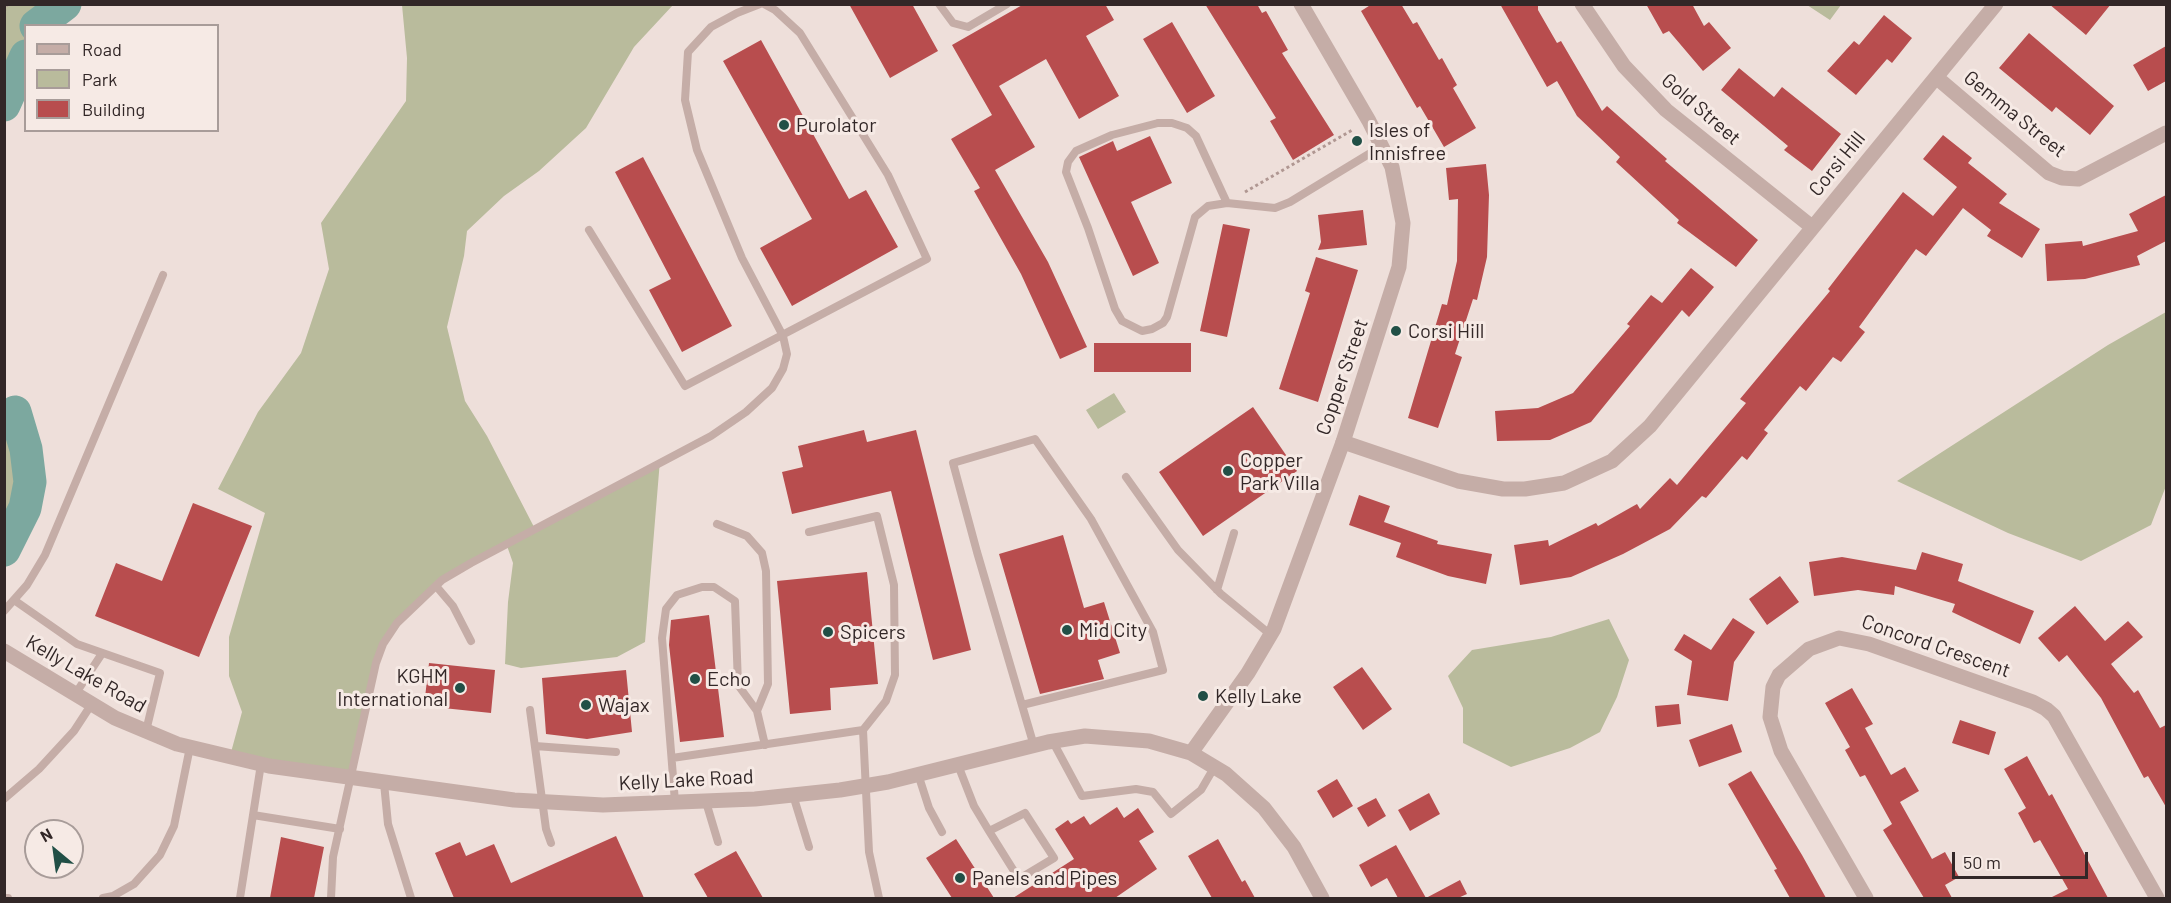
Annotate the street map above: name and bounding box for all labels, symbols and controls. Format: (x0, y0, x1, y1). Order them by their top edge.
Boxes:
legend (24, 24, 219, 132)
text: Road (82, 38, 122, 60)
street label: Gemma Street (1959, 65, 2071, 163)
text: Park (82, 68, 117, 90)
street label: Gold Street (1656, 68, 1746, 150)
text: Building (82, 98, 145, 120)
place label: Purolator (796, 113, 877, 137)
marker: Purolator (777, 118, 791, 132)
place label: Isles of Innisfree (1369, 118, 1446, 165)
street label: Corsi Hill (1804, 127, 1870, 201)
marker: Isles of Innisfree (1350, 134, 1364, 148)
street label: Copper Street (1311, 316, 1373, 438)
place label: Corsi Hill (1408, 319, 1484, 343)
marker: Corsi Hill (1389, 324, 1403, 338)
place label: Copper Park Villa (1240, 448, 1320, 495)
marker: Copper Park Villa (1221, 464, 1235, 478)
street label: Concord Crescent (1859, 609, 2013, 683)
place label: Mid City (1079, 618, 1147, 642)
place label: Spicers (840, 620, 906, 644)
marker: Mid City (1060, 623, 1074, 637)
marker: Spicers (821, 625, 835, 639)
street label: Kelly Lake Road (22, 630, 150, 718)
place label: KGHM International (337, 664, 448, 711)
place label: Echo (707, 667, 751, 691)
marker: Echo (688, 672, 702, 686)
marker: KGHM International (453, 681, 467, 695)
place label: Kelly Lake (1215, 684, 1302, 708)
marker: Kelly Lake (1196, 689, 1210, 703)
place label: Wajax (598, 693, 649, 717)
marker: Wajax (579, 698, 593, 712)
street label: Kelly Lake Road (618, 764, 754, 796)
north arrow (24, 819, 84, 879)
text: N (37, 824, 55, 845)
scale bar (1955, 840, 2092, 878)
text: 50 m (1963, 851, 2001, 873)
place label: Panels and Pipes (972, 866, 1117, 890)
marker: Panels and Pipes (953, 871, 967, 885)

